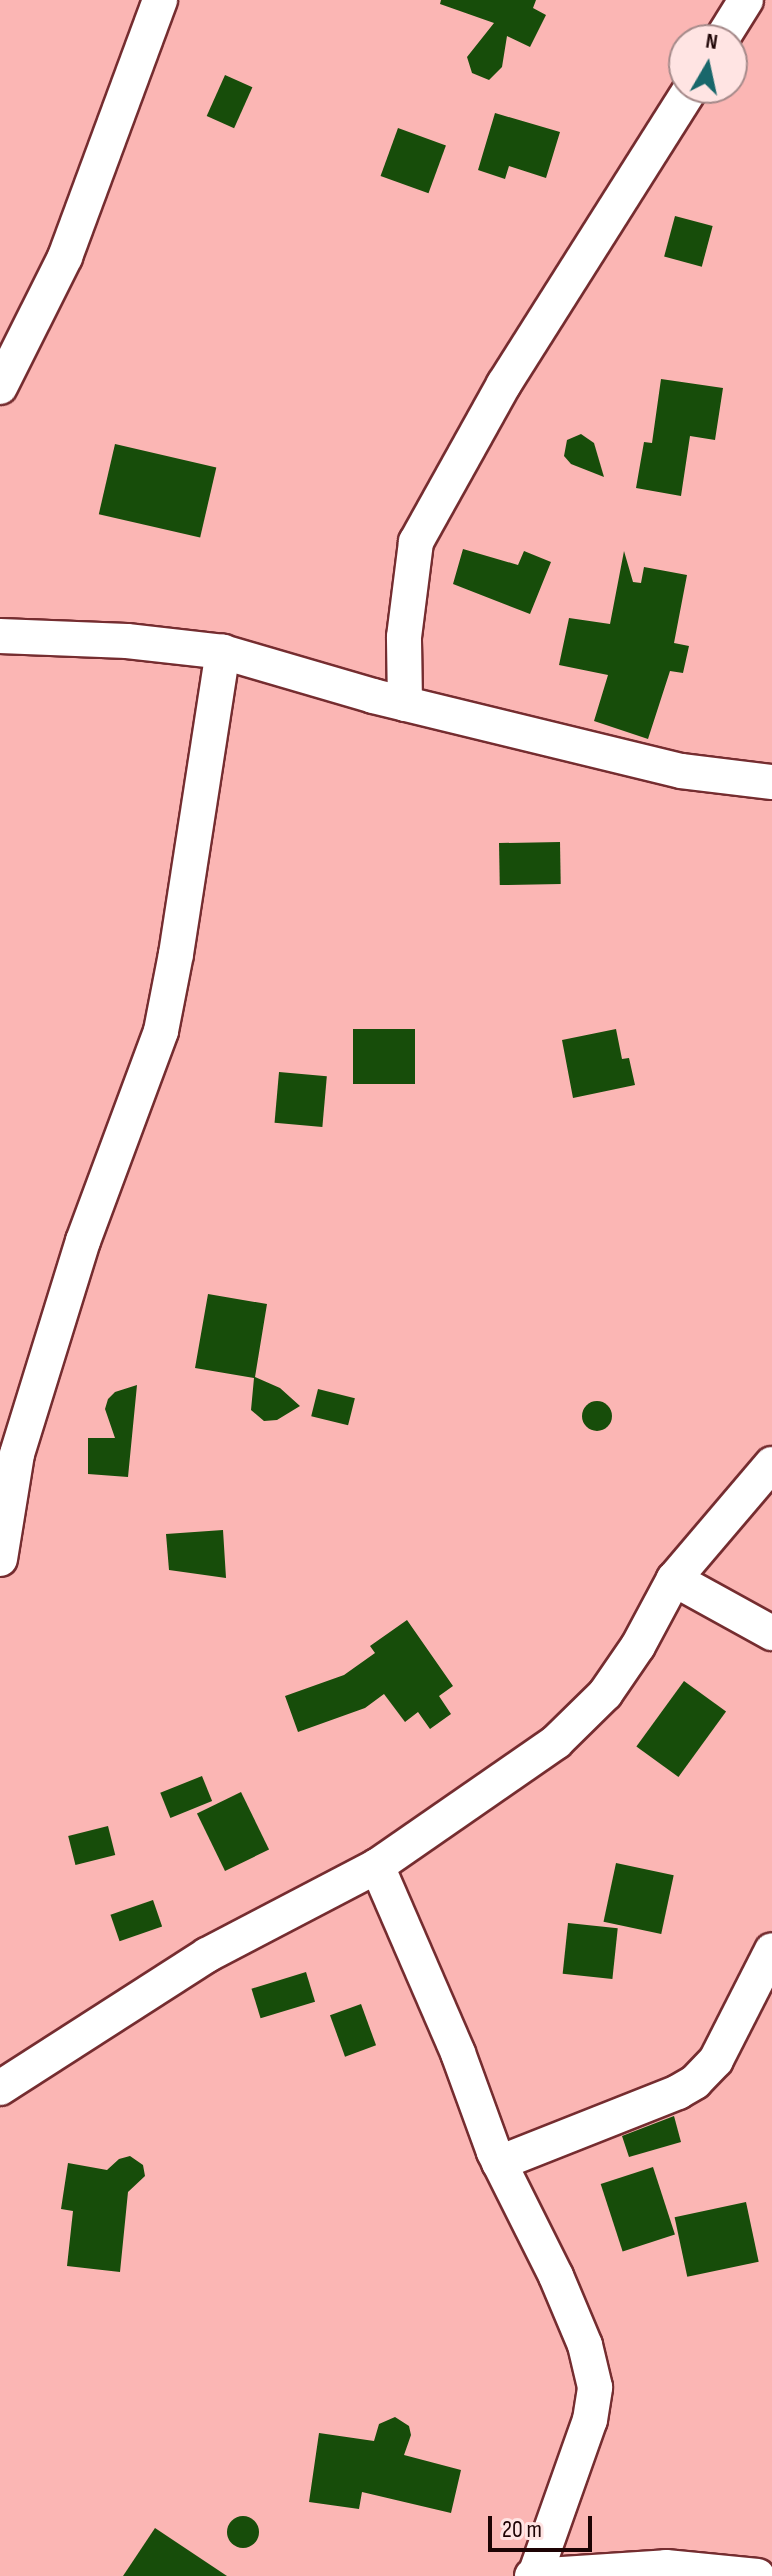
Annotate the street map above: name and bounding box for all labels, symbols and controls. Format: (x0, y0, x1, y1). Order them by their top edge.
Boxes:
north arrow (668, 24, 748, 104)
text: N (704, 28, 719, 56)
scale bar (492, 2500, 596, 2550)
text: 20 m (502, 2515, 542, 2544)

